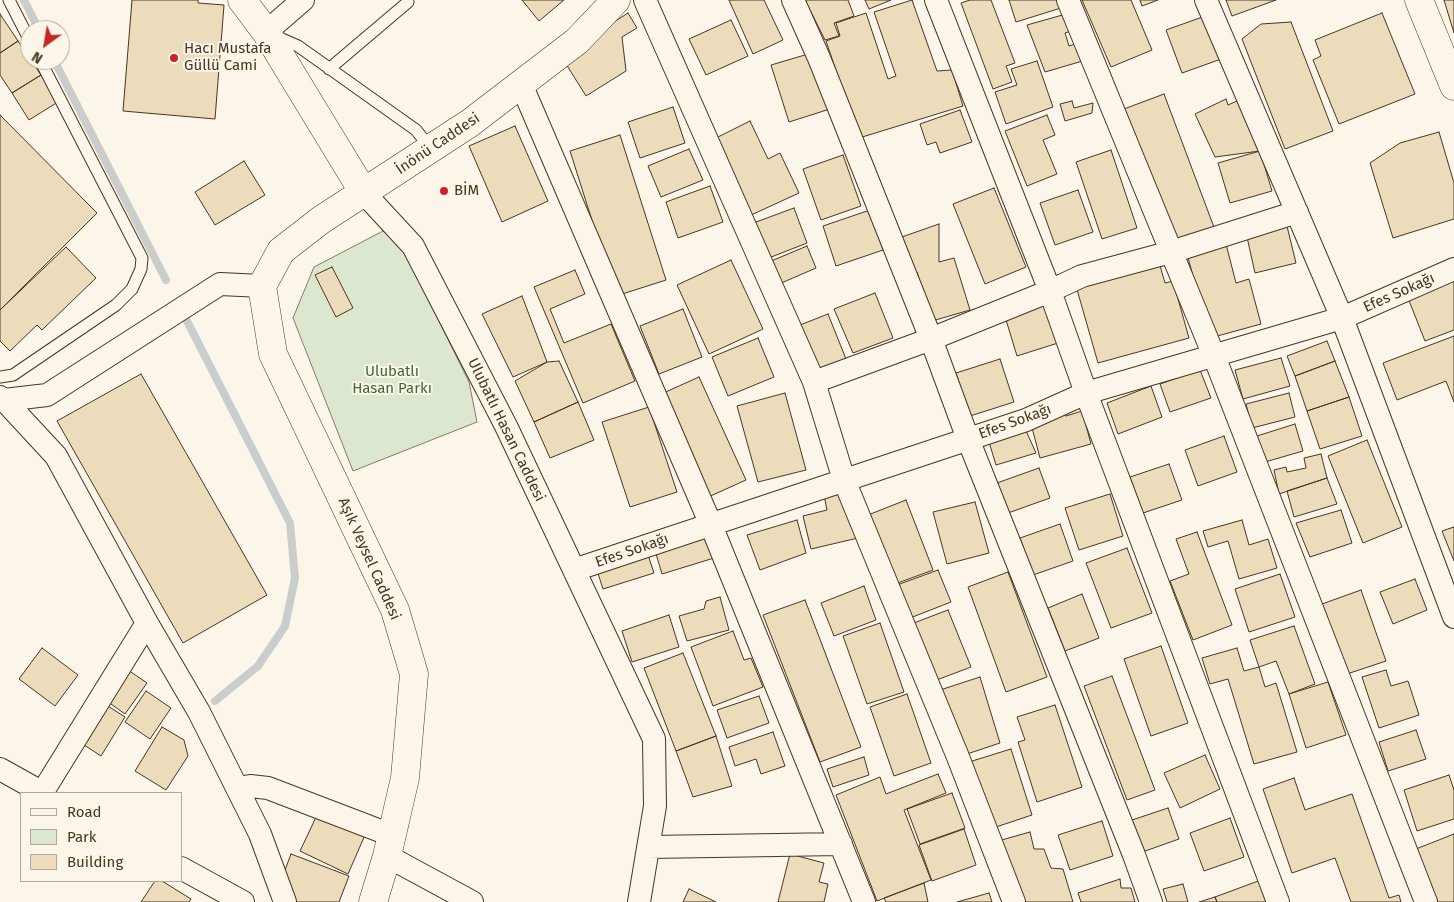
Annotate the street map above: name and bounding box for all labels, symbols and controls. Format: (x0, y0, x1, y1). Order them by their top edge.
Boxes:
north arrow (20, 20, 70, 70)
place label: Hacı Mustafa Güllü Cami (184, 40, 271, 75)
text: N (29, 48, 46, 67)
marker: Hacı Mustafa Güllü Cami (168, 52, 180, 64)
street label: İnönü Caddesi (393, 109, 483, 179)
place label: BİM (454, 182, 479, 200)
marker: BİM (438, 185, 450, 197)
street label: Efes Sokağı (1361, 269, 1437, 317)
street label: Ulubatlı Hasan Caddesi (463, 355, 549, 505)
park label: Ulubatlı Hasan Parkı (352, 363, 432, 398)
street label: Efes Sokağı (976, 401, 1054, 443)
street label: Aşık Veysel Caddesi (334, 495, 404, 623)
street label: Efes Sokağı (593, 530, 671, 572)
legend (20, 792, 182, 882)
text: Road (67, 803, 102, 821)
text: Park (67, 828, 97, 846)
text: Building (67, 853, 123, 871)

